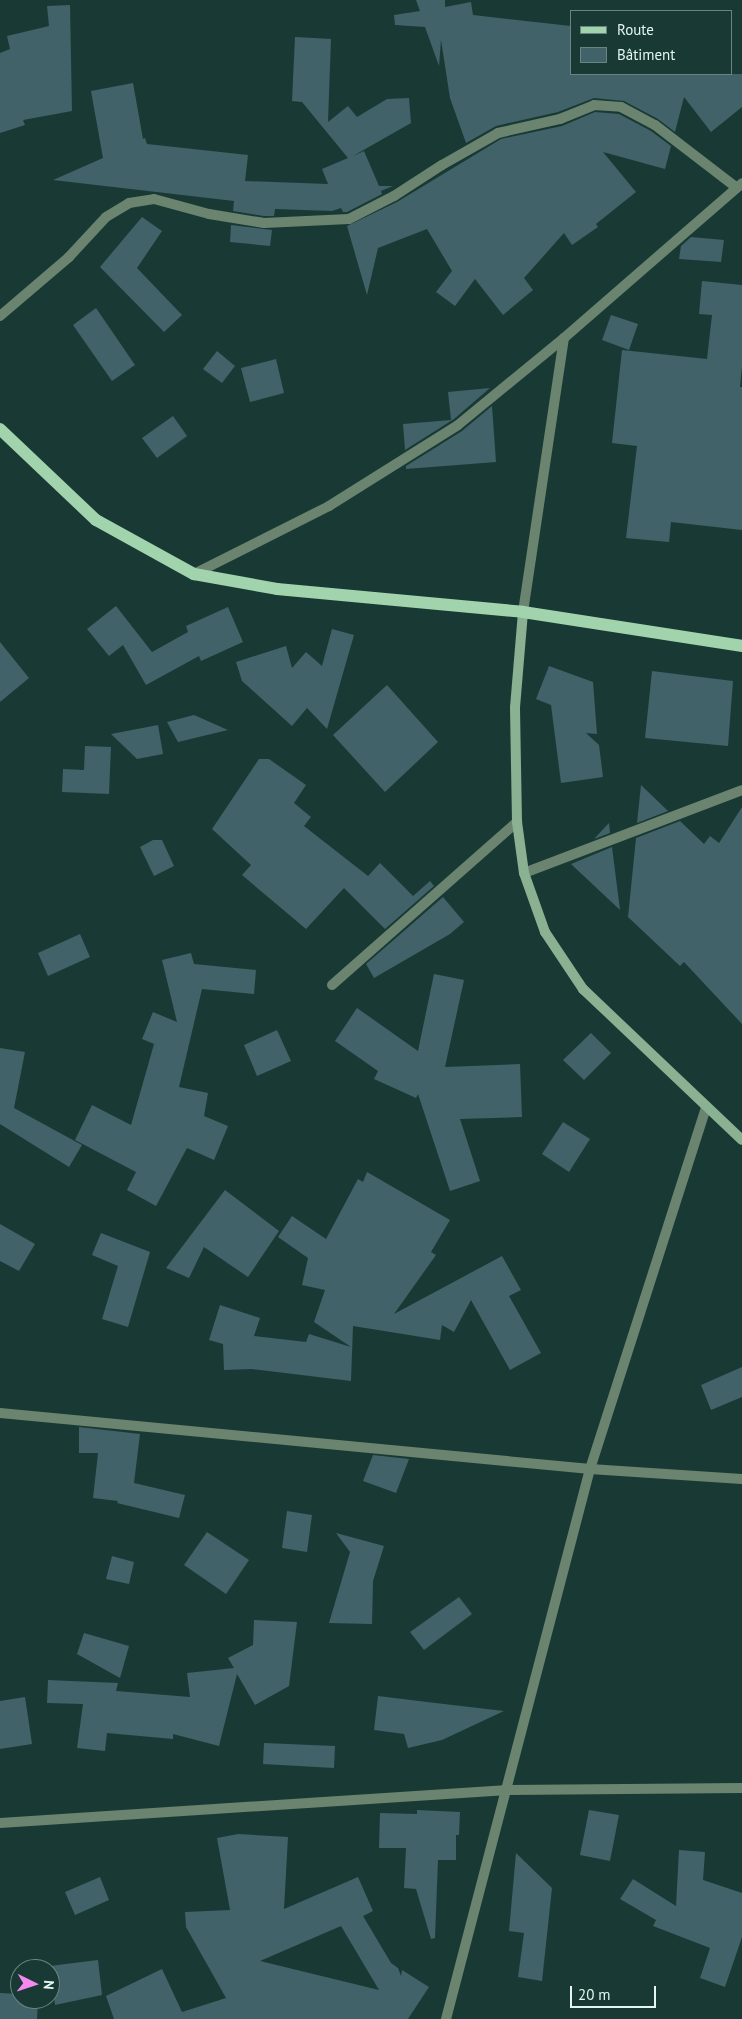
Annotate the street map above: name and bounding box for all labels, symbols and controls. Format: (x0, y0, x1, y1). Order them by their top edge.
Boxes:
legend (570, 10, 732, 75)
text: Route (617, 20, 654, 39)
text: Bâtiment (617, 45, 675, 64)
north arrow (10, 1959, 60, 2009)
scale bar (572, 1976, 658, 2008)
text: N (40, 1980, 58, 1990)
text: 20 m (578, 1985, 611, 2004)

